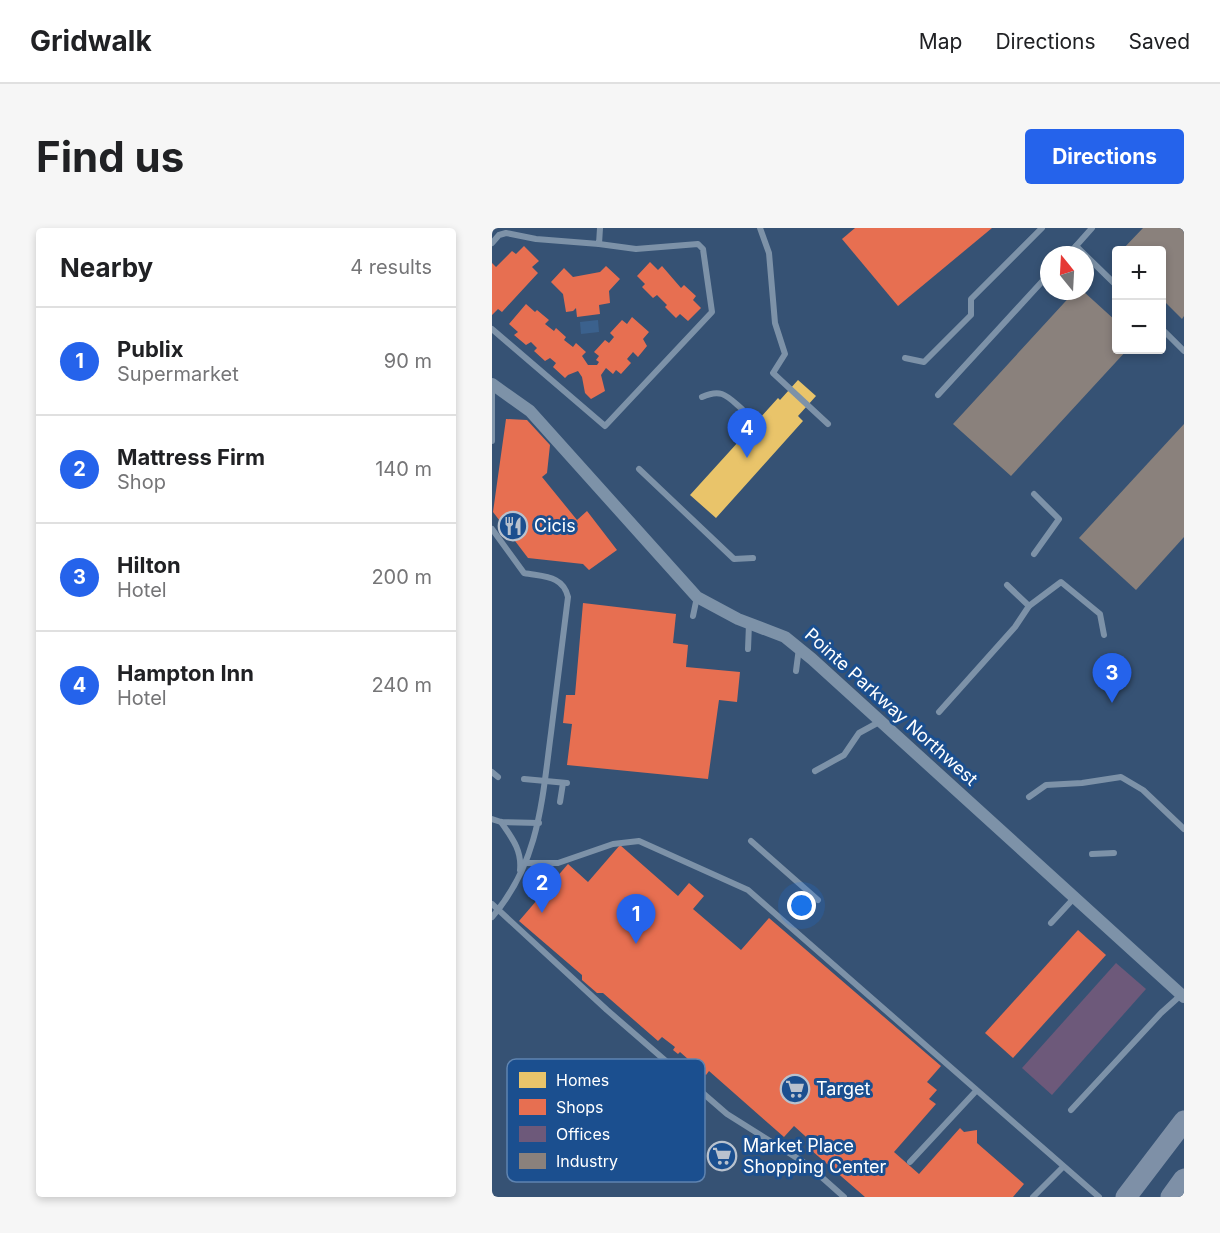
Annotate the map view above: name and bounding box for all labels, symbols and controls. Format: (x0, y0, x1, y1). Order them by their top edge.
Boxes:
text: Gridwalk (30, 24, 152, 58)
text: Map (919, 29, 962, 54)
text: Directions (995, 29, 1096, 54)
text: Saved (1129, 29, 1190, 54)
button: Directions (1025, 129, 1184, 184)
text: Find us (36, 131, 184, 182)
north arrow (1040, 246, 1094, 300)
map controls (1112, 246, 1166, 354)
button: + (1112, 246, 1166, 300)
text: Nearby (60, 252, 153, 283)
text: 4 results (350, 255, 432, 279)
button: − (1112, 300, 1166, 354)
text: Publix (117, 336, 184, 362)
text: 1 (75, 349, 84, 373)
text: 90 m (384, 349, 432, 373)
text: Supermarket (117, 362, 239, 386)
pin: 4 (728, 408, 766, 458)
text: Mattress Firm (117, 444, 265, 470)
text: 2 (73, 457, 86, 481)
text: 140 m (375, 457, 432, 481)
text: Shop (117, 470, 166, 494)
restaurant icon: Cicis (497, 510, 529, 542)
place label: Cicis (534, 515, 576, 536)
text: Hilton (117, 552, 181, 578)
text: 3 (73, 565, 86, 589)
text: 200 m (371, 565, 432, 589)
text: Hotel (117, 578, 167, 602)
street label: Pointe Parkway Northwest (801, 624, 982, 790)
pin: 3 (1092, 654, 1132, 703)
text: Hampton Inn (117, 660, 254, 686)
text: 4 (73, 673, 86, 697)
text: 240 m (371, 673, 432, 697)
text: Hotel (117, 686, 167, 710)
pin: 2 (523, 864, 562, 913)
your location (787, 891, 816, 920)
pin: 1 (616, 894, 656, 944)
legend (507, 1059, 705, 1182)
text: Homes (556, 1070, 609, 1090)
supermarket icon: Target (779, 1073, 811, 1105)
place label: Target (816, 1078, 870, 1099)
text: Shops (556, 1097, 604, 1117)
text: Offices (556, 1124, 610, 1144)
place label: Market Place Shopping Center (743, 1135, 887, 1177)
supermarket icon: Market Place Shopping Center (706, 1140, 738, 1172)
text: Industry (556, 1151, 618, 1171)

